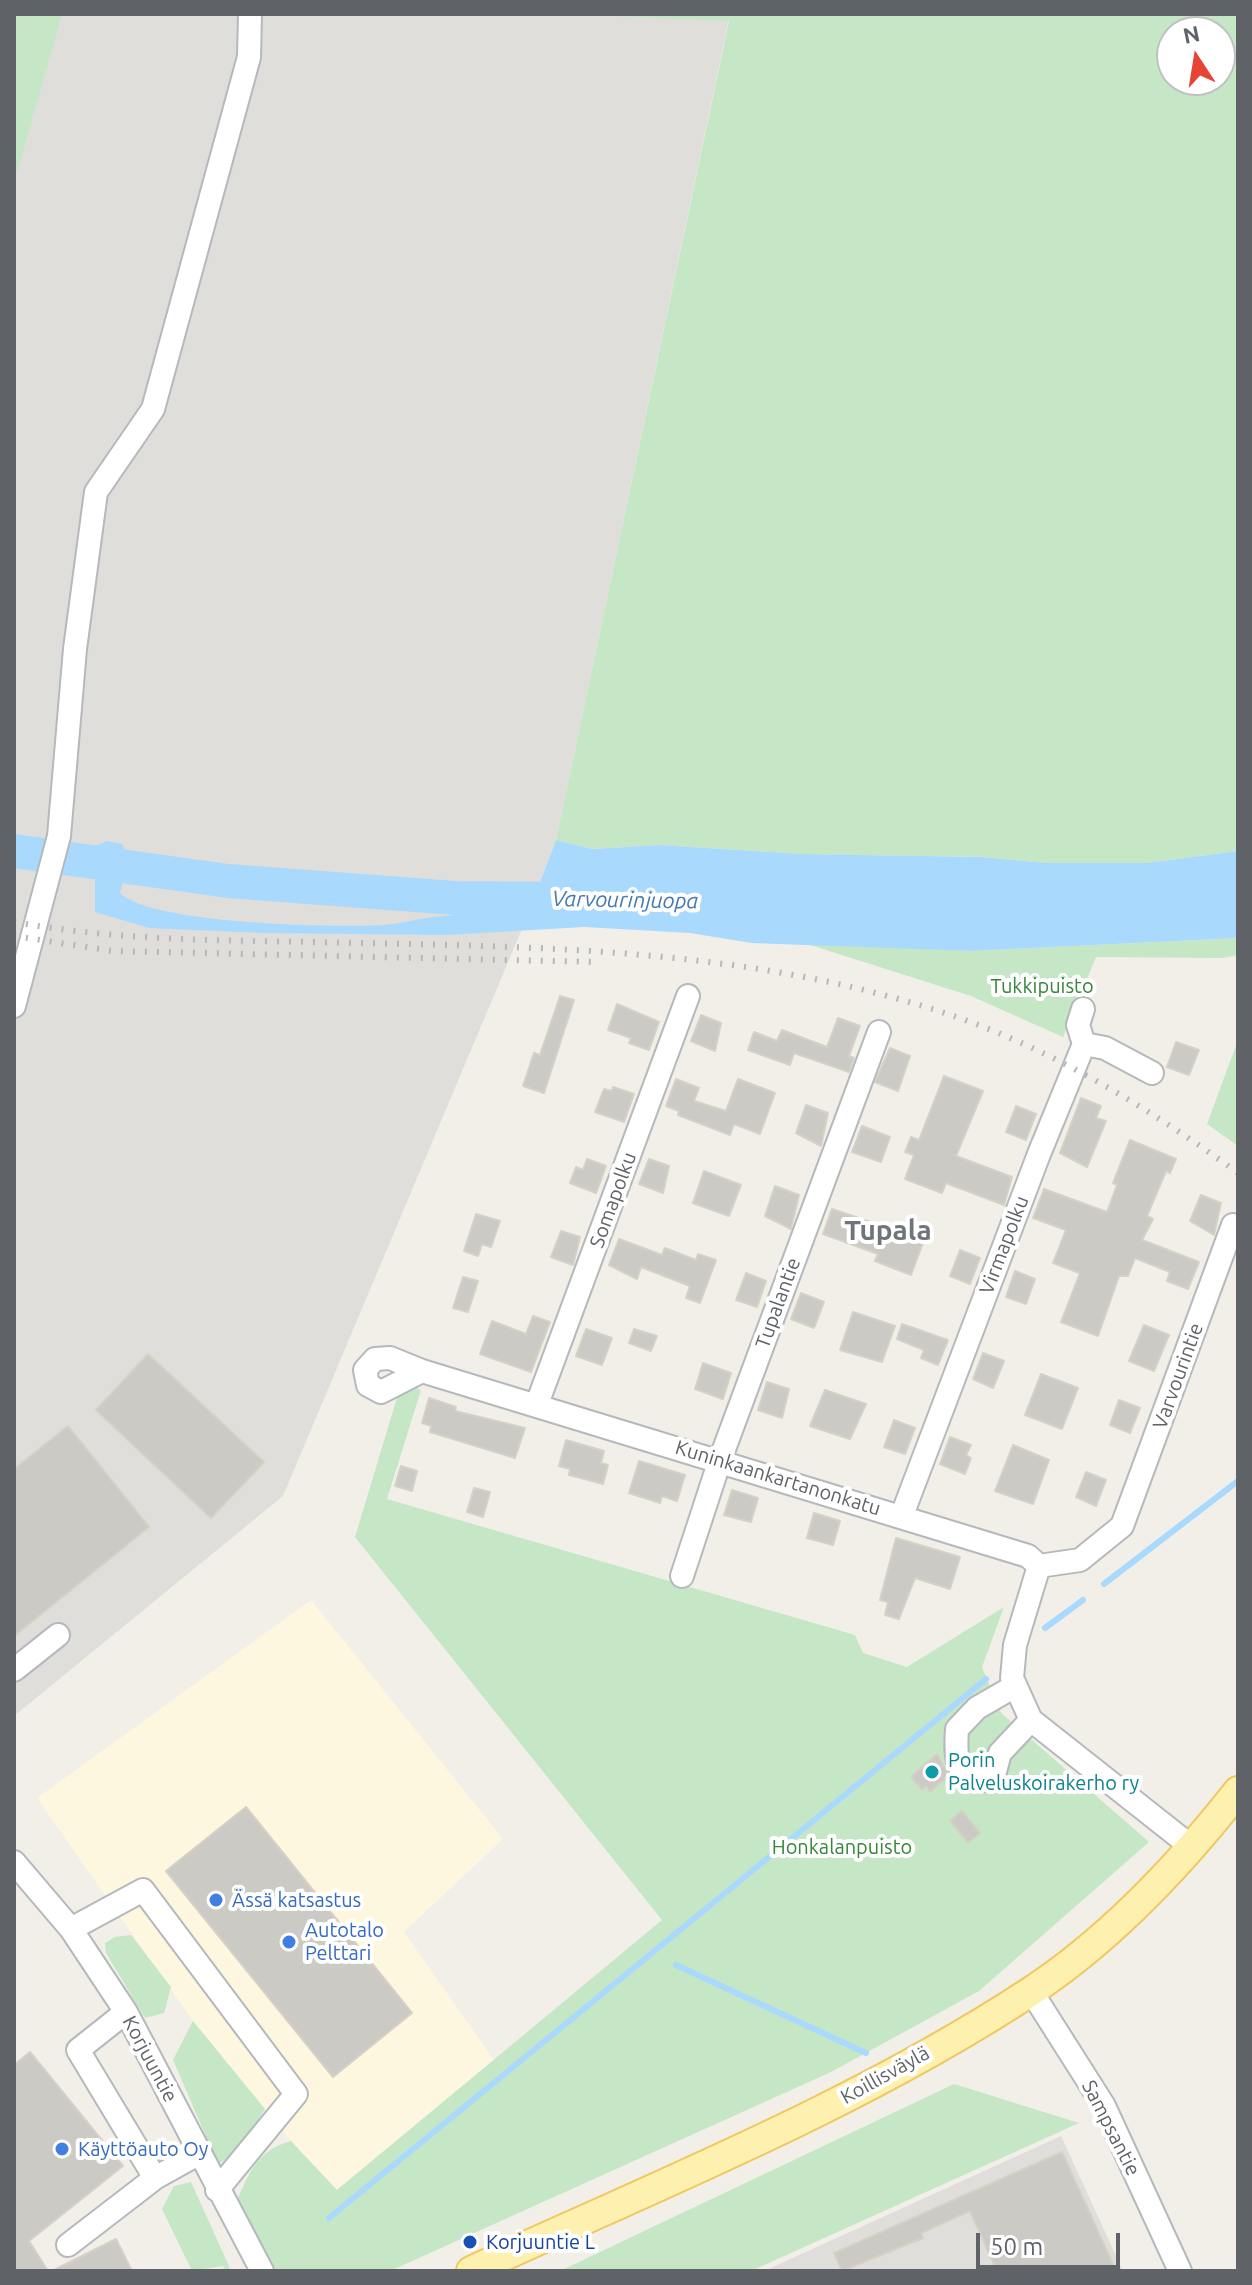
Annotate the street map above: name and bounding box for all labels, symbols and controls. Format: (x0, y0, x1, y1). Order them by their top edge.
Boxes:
north arrow (1156, 16, 1236, 96)
text: N (1181, 20, 1202, 48)
water label: Varvourinjuopa (552, 886, 698, 914)
park label: Tukkipuisto (990, 974, 1094, 998)
street label: Somapolku (585, 1149, 641, 1251)
street label: Virmapolku (974, 1192, 1034, 1298)
district label: Tupala (844, 1214, 932, 1248)
street label: Tupalantie (751, 1254, 805, 1352)
street label: Varvourintie (1148, 1320, 1208, 1432)
street label: Kuninkaankartanonkatu (672, 1435, 884, 1521)
place label: Porin Palveluskoirakerho ry (948, 1748, 1139, 1795)
marker: Porin Palveluskoirakerho ry (923, 1763, 941, 1781)
park label: Honkalanpuisto (772, 1835, 912, 1859)
place label: Ässä katsastus (232, 1888, 361, 1912)
marker: Ässä katsastus (207, 1891, 225, 1909)
place label: Autotalo Pelttari (305, 1918, 384, 1965)
marker: Autotalo Pelttari (280, 1933, 298, 1951)
street label: Korjuuntie (117, 2012, 183, 2106)
street label: Koillisväylä (836, 2041, 934, 2109)
street label: Sampsantie (1077, 2076, 1145, 2180)
place label: Käyttöauto Oy (78, 2137, 208, 2161)
marker: Käyttöauto Oy (53, 2140, 71, 2158)
scale bar (980, 2217, 1124, 2267)
place label: Korjuuntie L (486, 2230, 595, 2254)
marker: Korjuuntie L (461, 2233, 479, 2251)
text: 50 m (990, 2233, 1043, 2260)

